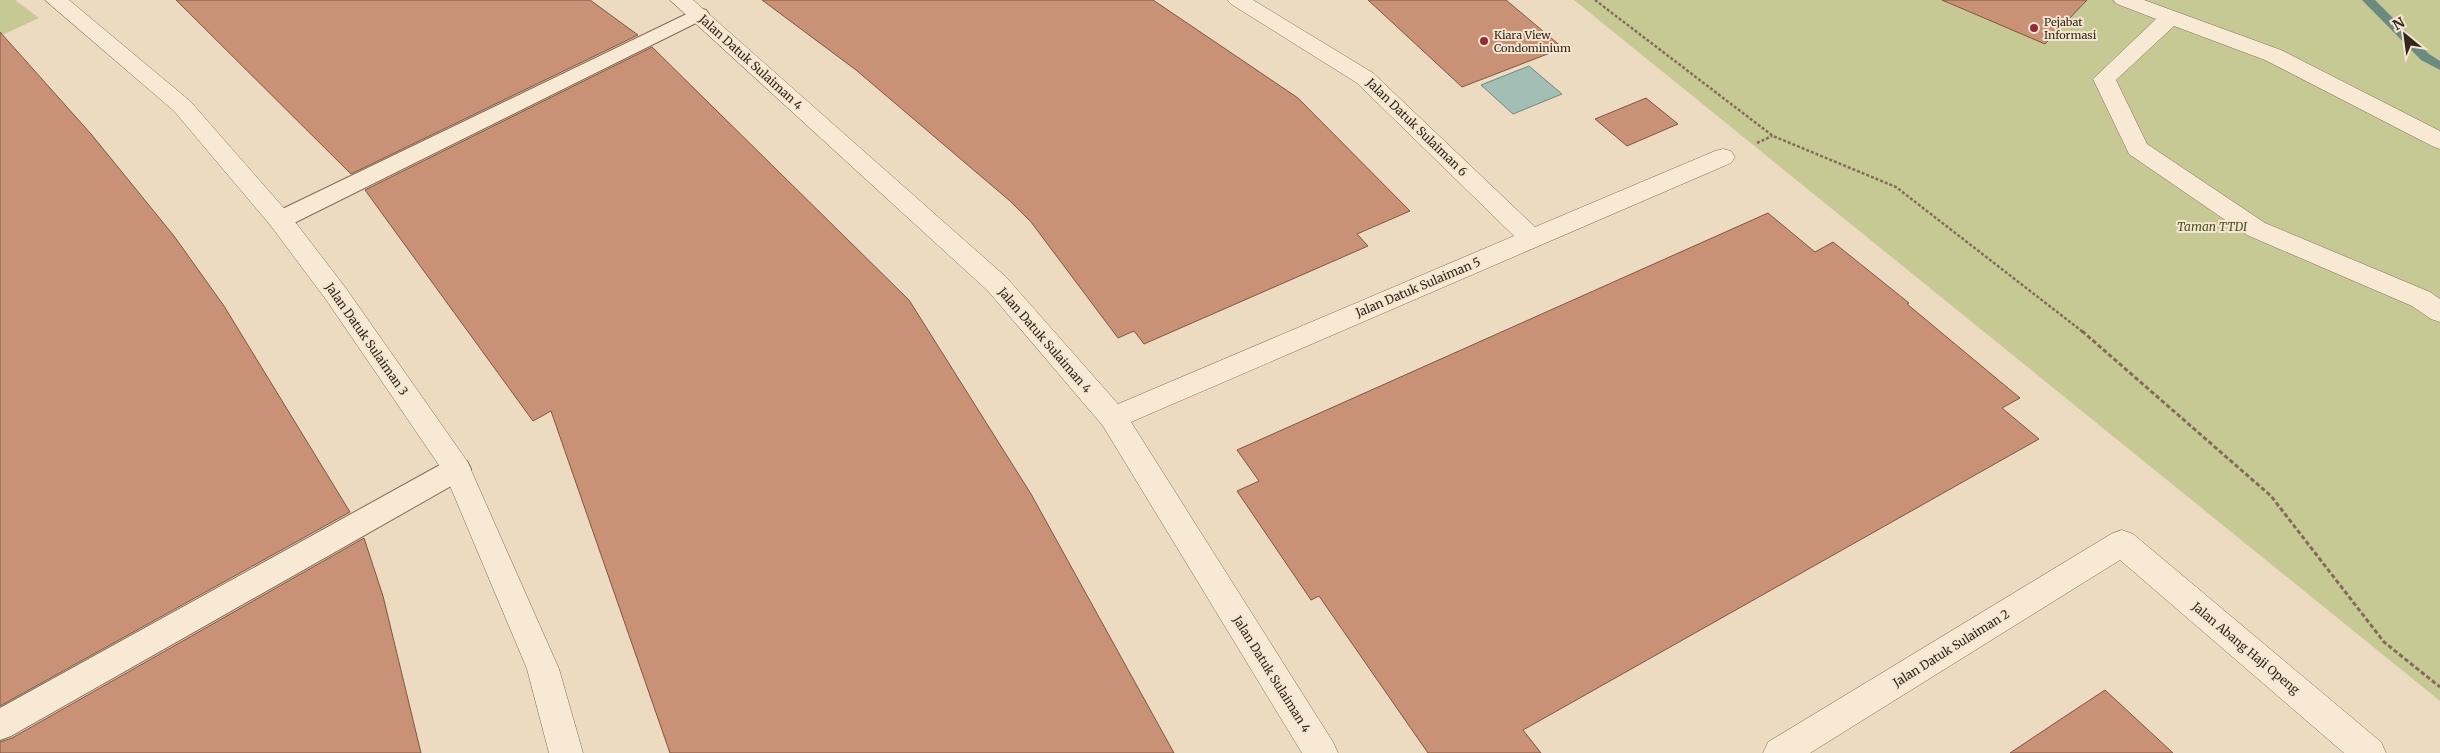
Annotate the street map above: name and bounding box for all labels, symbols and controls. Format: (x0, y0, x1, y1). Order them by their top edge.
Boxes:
north arrow (2380, 10, 2430, 60)
street label: Jalan Datuk Sulaiman 4 (695, 11, 806, 113)
text: N (2389, 13, 2408, 34)
place label: Pejabat Informasi (2044, 15, 2097, 42)
marker: Pejabat Informasi (2028, 22, 2040, 34)
place label: Kiara View Condominium (1494, 28, 1571, 55)
marker: Kiara View Condominium (1478, 35, 1490, 47)
street label: Jalan Datuk Sulaiman 6 (1363, 74, 1471, 179)
park label: Taman TTDI (2177, 219, 2248, 234)
street label: Jalan Datuk Sulaiman 5 (1352, 254, 1483, 321)
street label: Jalan Datuk Sulaiman 3 (322, 279, 412, 398)
street label: Jalan Datuk Sulaiman 4 (995, 284, 1095, 396)
street label: Jalan Abang Haji Openg (2189, 598, 2303, 698)
street label: Jalan Datuk Sulaiman 2 (1889, 606, 2012, 690)
street label: Jalan Datuk Sulaiman 4 (1229, 612, 1314, 736)

